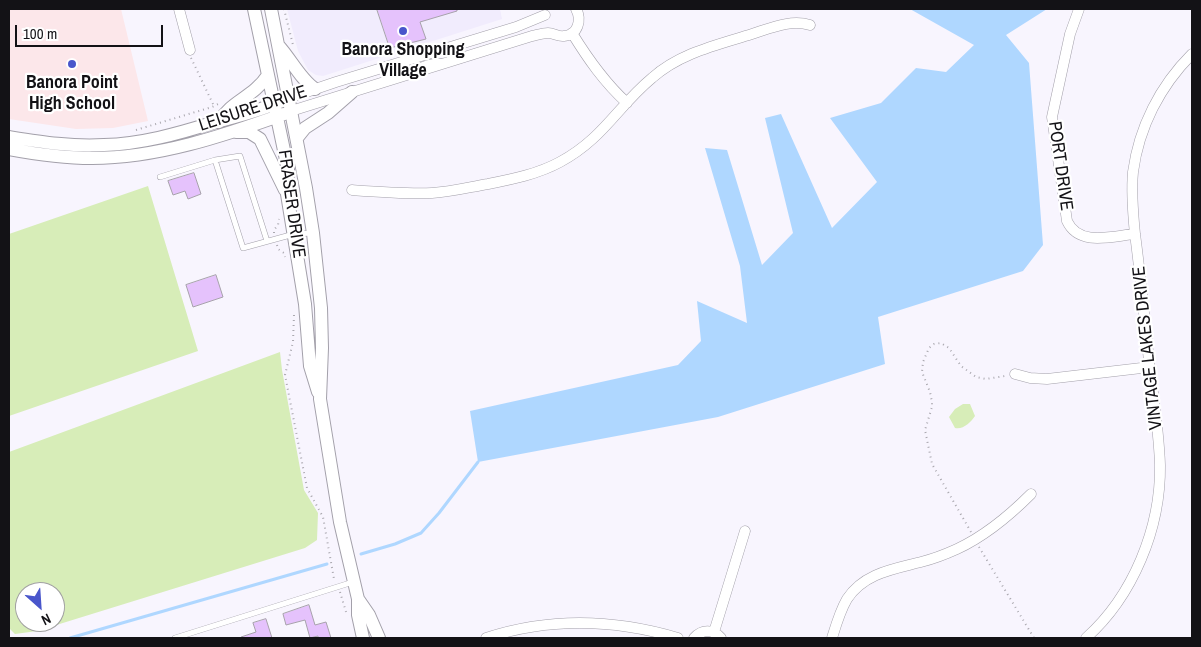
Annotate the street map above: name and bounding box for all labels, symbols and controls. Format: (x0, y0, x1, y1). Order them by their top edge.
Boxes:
scale bar (18, 15, 165, 47)
text: 100 m (23, 23, 57, 44)
marker: Banora Shopping Village (397, 25, 409, 37)
place label: Banora Shopping Village (341, 39, 465, 82)
marker: Banora Point High School (66, 58, 78, 70)
place label: Banora Point High School (26, 72, 118, 115)
street label: LEISURE DRIVE (196, 81, 310, 137)
street label: PORT DRIVE (1043, 120, 1077, 212)
street label: FRASER DRIVE (273, 148, 309, 260)
street label: VINTAGE LAKES DRIVE (1129, 265, 1167, 431)
north arrow (15, 582, 65, 632)
text: N (38, 610, 54, 629)

